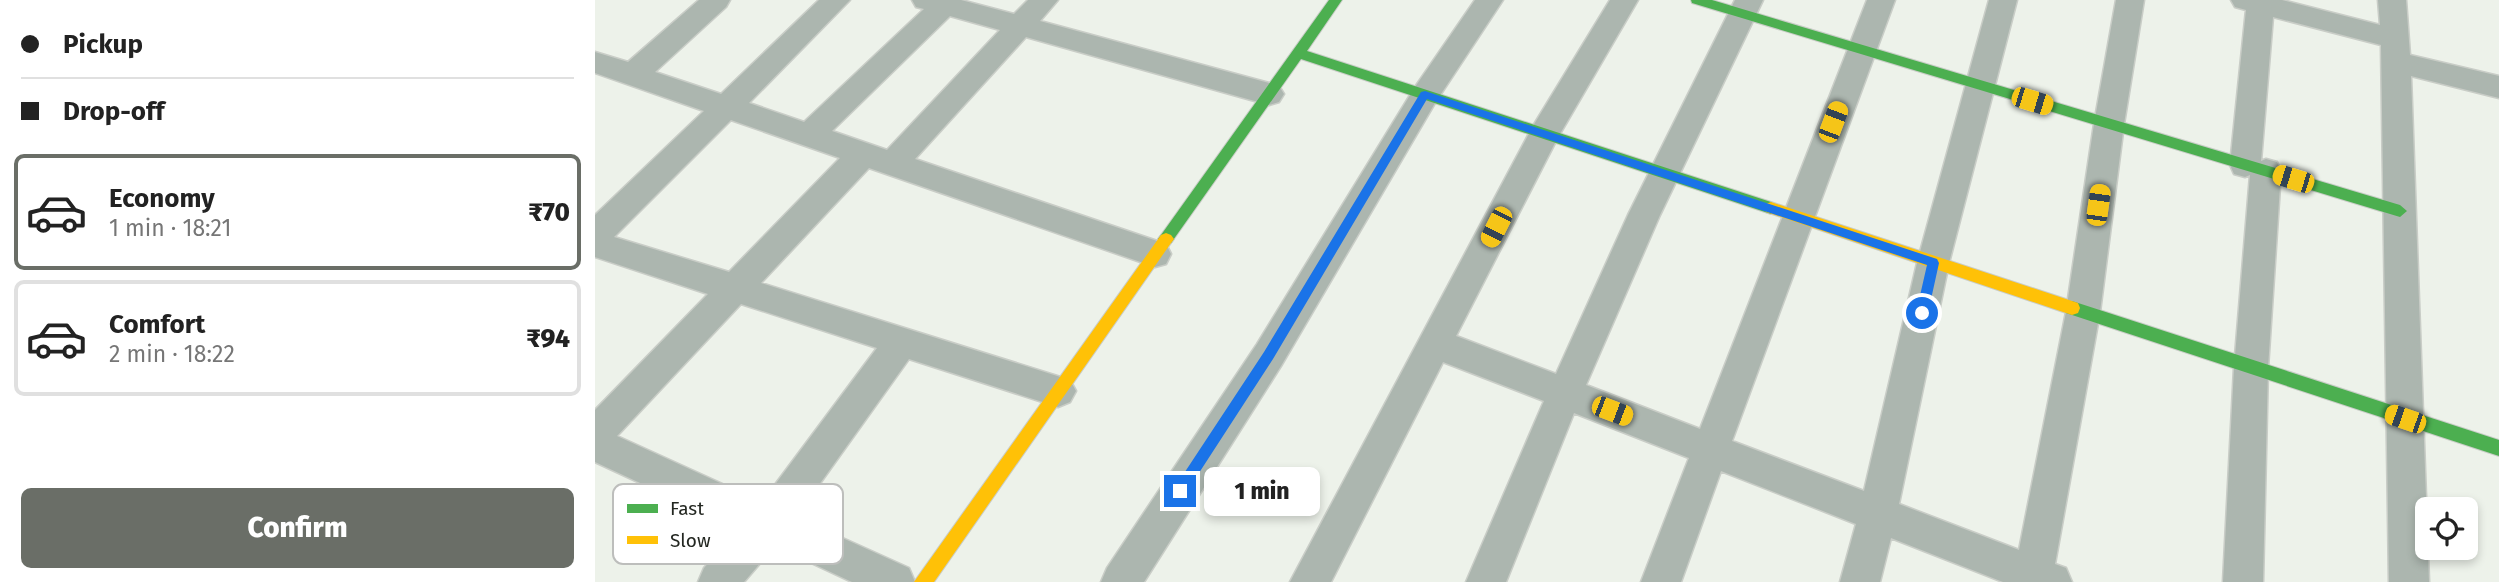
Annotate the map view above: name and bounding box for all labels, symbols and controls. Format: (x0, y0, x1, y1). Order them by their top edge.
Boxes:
text: Pickup (63, 29, 143, 60)
car (2009, 85, 2056, 117)
text: Drop-off (63, 96, 165, 127)
car (1816, 99, 1851, 145)
car (2270, 163, 2317, 195)
icon: car (25, 181, 88, 244)
text: Economy (109, 183, 215, 214)
car (2085, 183, 2112, 227)
text: ₹70 (528, 197, 570, 228)
car (1478, 204, 1515, 250)
text: 1 min · 18:21 (109, 214, 231, 242)
route start (1906, 297, 1938, 329)
icon: car (25, 307, 88, 370)
text: Comfort (109, 309, 205, 340)
text: ₹94 (526, 323, 570, 354)
text: 2 min · 18:22 (109, 340, 235, 368)
car (1589, 394, 1636, 428)
car (2382, 402, 2429, 436)
callout: 1 min (1205, 466, 1320, 516)
route end (1164, 475, 1196, 507)
text: 1 min (1234, 477, 1290, 505)
legend (613, 484, 843, 564)
button: Confirm (21, 488, 574, 568)
text: Fast (670, 497, 704, 520)
map controls (2415, 497, 2478, 560)
button: locate (2415, 497, 2478, 560)
text: Slow (670, 529, 711, 552)

